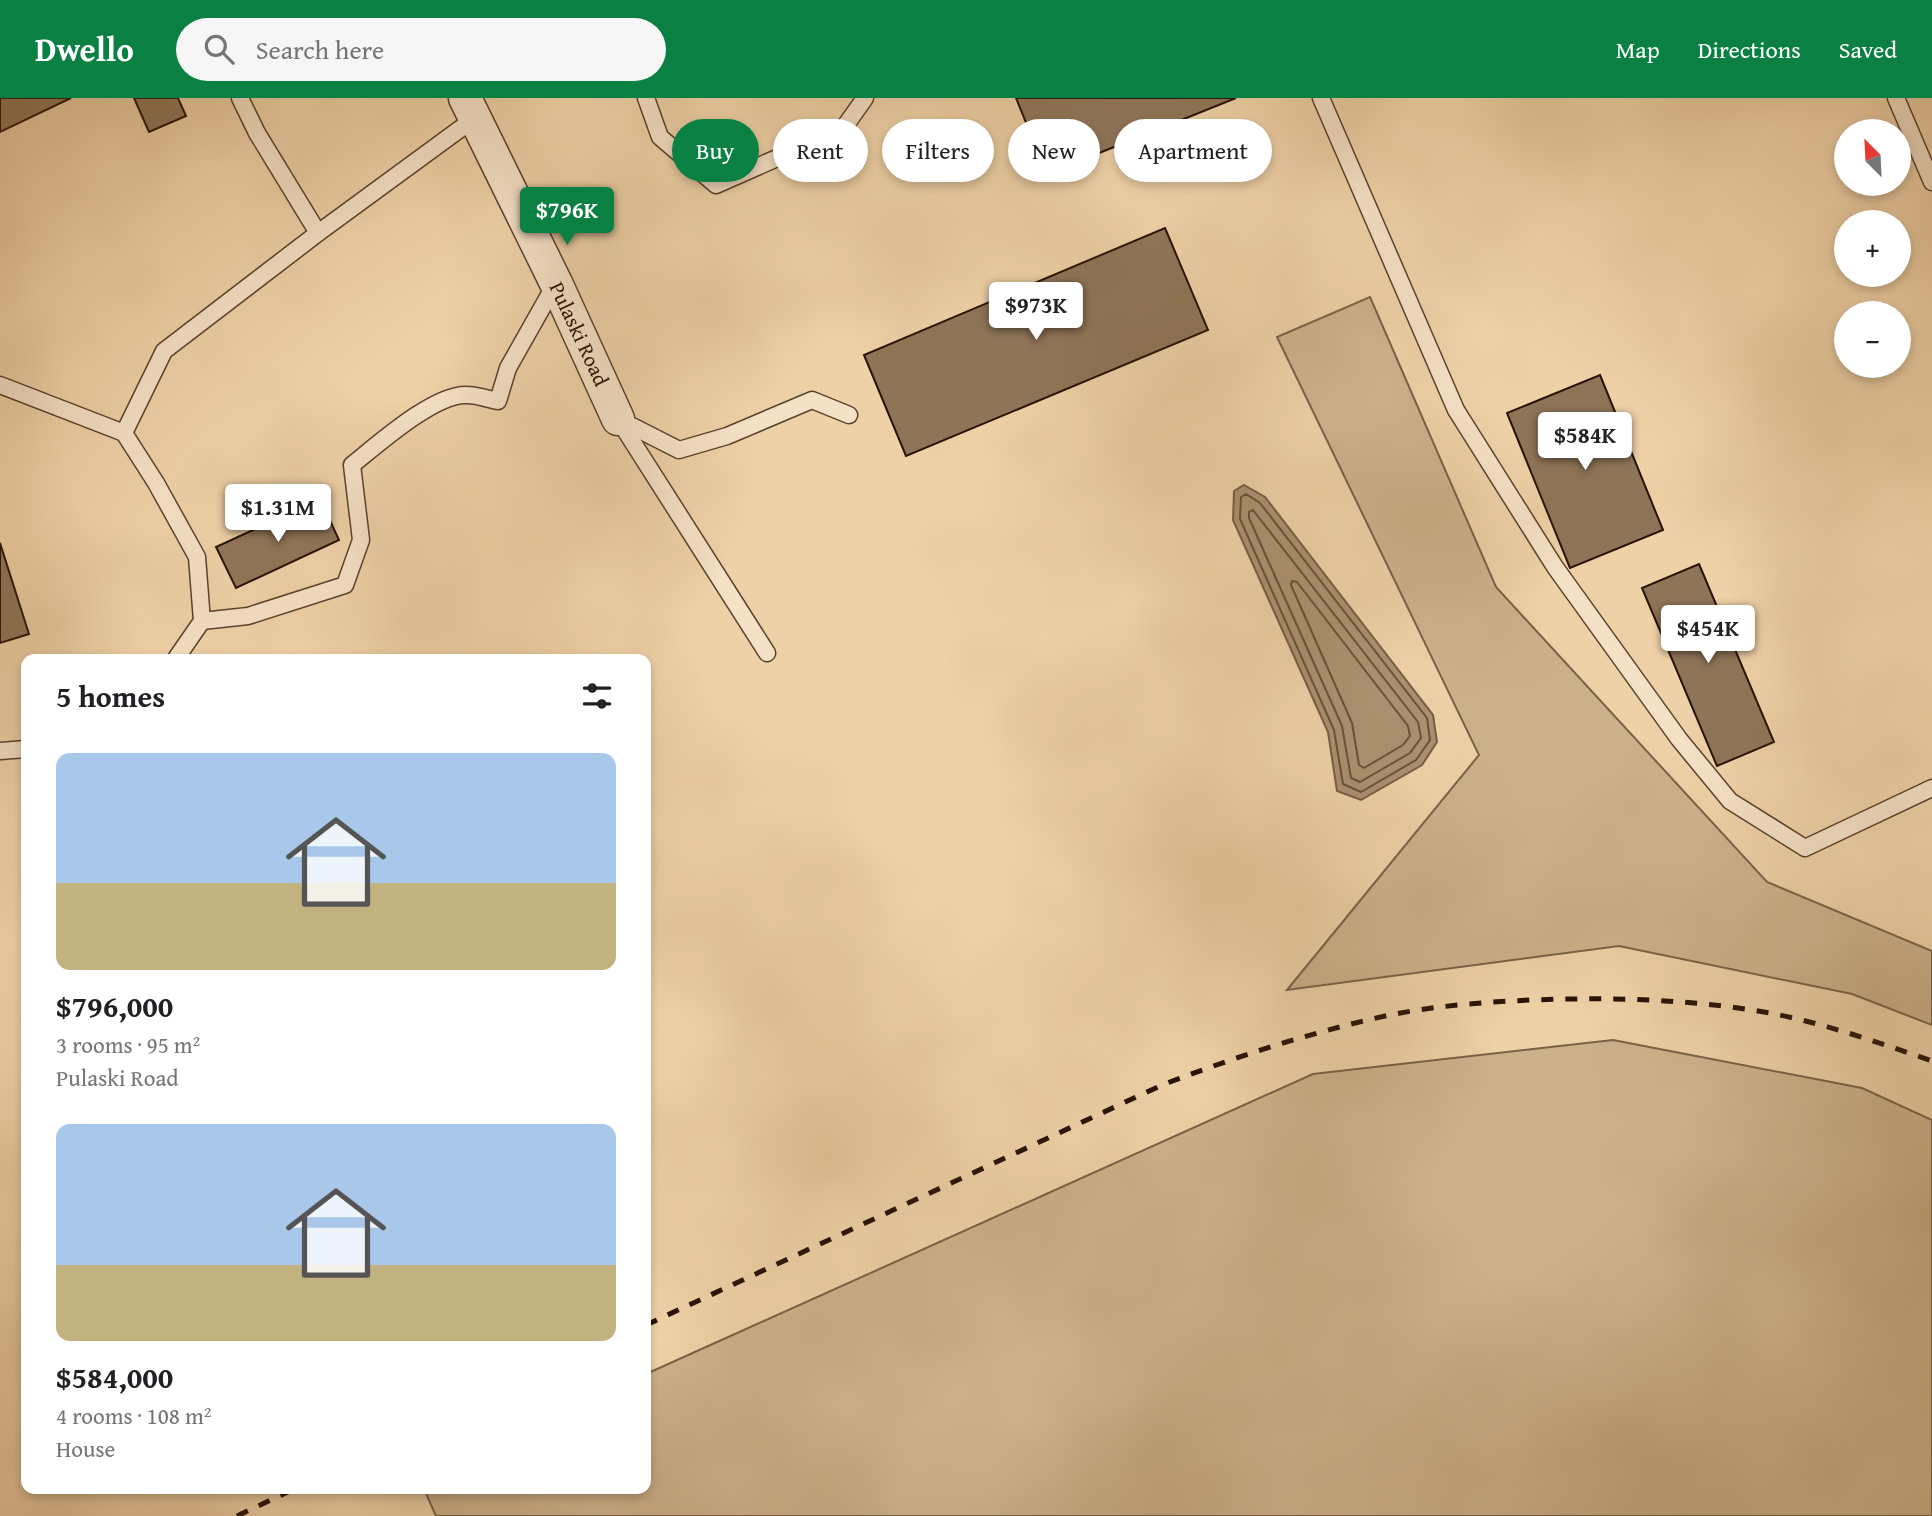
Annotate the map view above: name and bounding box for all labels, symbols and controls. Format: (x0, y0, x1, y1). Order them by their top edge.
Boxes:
search box (176, 18, 666, 81)
text: Dwello (35, 25, 134, 73)
icon: search (200, 30, 238, 68)
text: Search here (256, 30, 384, 69)
text: Map (1616, 32, 1660, 67)
text: Directions (1698, 32, 1801, 67)
text: Saved (1839, 32, 1897, 67)
chip: Buy (672, 119, 759, 182)
chip: Rent (773, 119, 868, 182)
chip: Filters (882, 119, 994, 182)
chip: New (1008, 119, 1100, 182)
chip: Apartment (1114, 119, 1272, 182)
north arrow (1834, 119, 1911, 196)
map controls (1834, 119, 1911, 378)
pin: $796K (518, 188, 616, 247)
text: $796K (536, 193, 598, 226)
button: + (1834, 210, 1911, 287)
street label: Pulaski Road (542, 277, 617, 392)
pin: $973K (987, 282, 1085, 342)
text: $973K (1005, 288, 1067, 321)
button: − (1834, 301, 1911, 378)
pin: $584K (1536, 412, 1634, 472)
text: $584K (1554, 418, 1616, 451)
pin: $1.31M (221, 484, 335, 544)
text: $1.31M (241, 490, 315, 523)
pin: $454K (1659, 606, 1757, 665)
text: $454K (1677, 611, 1739, 644)
text: 5 homes (56, 674, 165, 718)
icon: filters (578, 677, 616, 715)
icon: home (273, 799, 399, 925)
text: $796,000 (56, 984, 173, 1028)
text: 3 rooms · 95 m² (56, 1028, 200, 1061)
text: Pulaski Road (56, 1061, 179, 1094)
icon: home (273, 1170, 399, 1296)
text: $584,000 (56, 1355, 173, 1399)
text: 4 rooms · 108 m² (56, 1399, 211, 1432)
text: House (56, 1432, 115, 1465)

